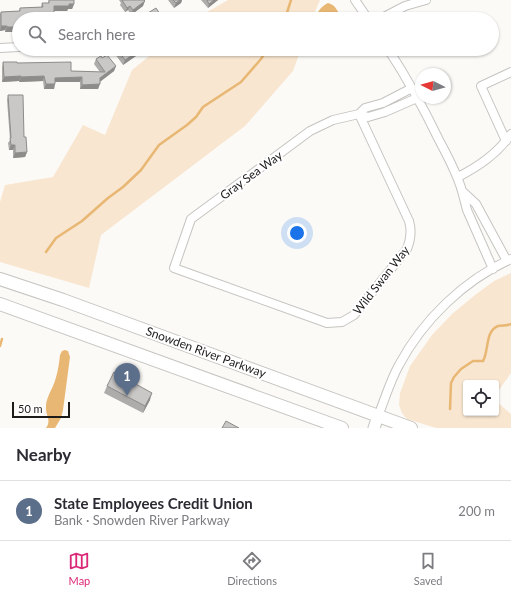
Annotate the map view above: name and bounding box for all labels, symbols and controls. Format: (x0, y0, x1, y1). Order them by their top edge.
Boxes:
search box (12, 12, 499, 56)
icon: search (26, 23, 48, 45)
text: Search here (58, 25, 135, 43)
north arrow (415, 68, 451, 104)
street label: Gray Sea Way (217, 147, 286, 203)
your location (287, 223, 307, 243)
street label: Wild Swan Way (350, 242, 413, 317)
street label: Snowden River Parkway (144, 323, 269, 381)
pin: 1 (114, 363, 140, 396)
map controls (463, 380, 499, 416)
button: locate (463, 380, 499, 416)
scale bar (12, 400, 70, 419)
text: 50 m (18, 402, 43, 415)
text: Nearby (16, 444, 71, 465)
text: State Employees Credit Union (54, 494, 253, 512)
text: 1 (25, 503, 33, 519)
text: 200 m (458, 503, 495, 519)
text: Bank · Snowden River Parkway (54, 512, 230, 528)
tab: Map (68, 550, 90, 587)
tab: Directions (227, 550, 277, 587)
tab: Saved (414, 550, 443, 587)

